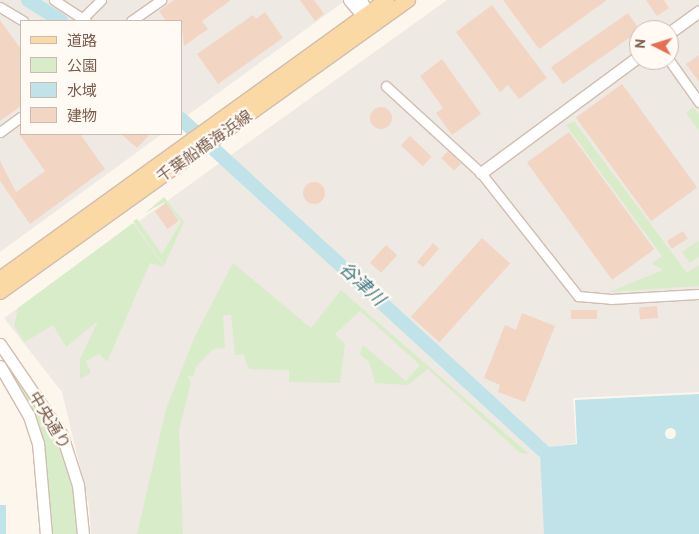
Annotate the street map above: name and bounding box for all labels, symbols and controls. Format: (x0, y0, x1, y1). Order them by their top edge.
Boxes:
legend (20, 20, 182, 135)
north arrow (629, 20, 679, 70)
text: 道路 (67, 31, 97, 50)
text: N (631, 38, 649, 49)
text: 公園 (67, 56, 97, 75)
text: 水域 (67, 81, 97, 100)
text: 建物 (67, 106, 97, 125)
street label: 千葉船橋海浜線 (153, 106, 255, 186)
water label: 谷津川 (335, 258, 389, 310)
street label: 中央通り (25, 388, 75, 452)

